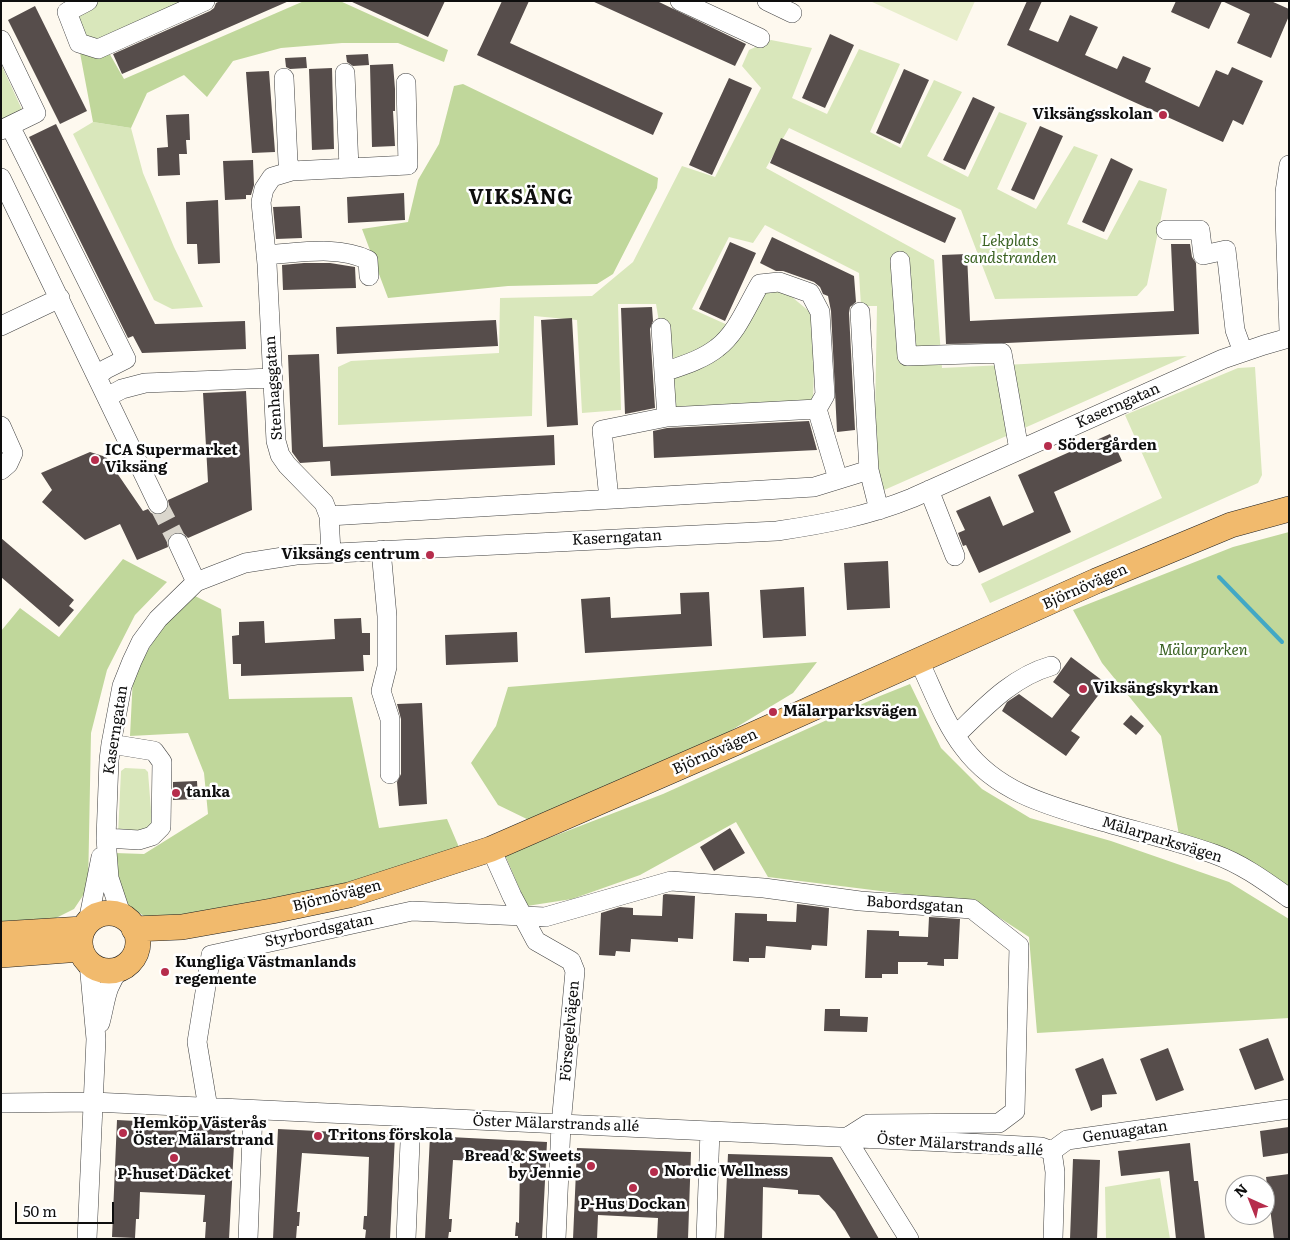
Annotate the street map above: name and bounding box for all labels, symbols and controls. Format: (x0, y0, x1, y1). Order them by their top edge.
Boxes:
place label: Viksängsskolan (1032, 106, 1153, 124)
marker: Viksängsskolan (1157, 109, 1169, 121)
district label: VIKSÄNG (468, 186, 574, 210)
park label: Lekplats sandstranden (963, 233, 1057, 268)
street label: Stenhagsgatan (261, 335, 287, 441)
street label: Kaserngatan (1073, 379, 1163, 433)
place label: Södergården (1058, 437, 1157, 455)
marker: Södergården (1042, 440, 1054, 452)
place label: ICA Supermarket Viksäng (105, 442, 238, 477)
marker: ICA Supermarket Viksäng (89, 454, 101, 466)
street label: Kaserngatan (572, 527, 662, 549)
place label: Viksängs centrum (281, 546, 420, 564)
marker: Viksängs centrum (424, 549, 436, 561)
street label: Björnövägen (1040, 560, 1130, 614)
park label: Mälarparken (1158, 642, 1248, 660)
place label: Viksängskyrkan (1093, 680, 1219, 698)
marker: Viksängskyrkan (1077, 683, 1089, 695)
street label: Kaserngatan (100, 684, 132, 776)
place label: Mälarparksvägen (783, 703, 917, 721)
marker: Mälarparksvägen (767, 706, 779, 718)
street label: Björnövägen (670, 725, 760, 779)
place label: tanka (186, 784, 230, 802)
marker: tanka (170, 787, 182, 799)
street label: Mälarparksvägen (1100, 813, 1224, 867)
street label: Björnövägen (291, 876, 383, 916)
street label: Babordsgatan (866, 893, 964, 917)
street label: Styrbordsgatan (263, 911, 375, 951)
place label: Kungliga Västmanlands regemente (175, 954, 356, 989)
marker: Kungliga Västmanlands regemente (159, 966, 171, 978)
street label: Försegelvägen (557, 980, 583, 1082)
street label: Öster Mälarstrands allé (472, 1112, 640, 1136)
place label: Hemköp Västerås Öster Mälarstrand (133, 1115, 274, 1150)
street label: Genuagatan (1081, 1117, 1169, 1147)
marker: Hemköp Västerås Öster Mälarstrand (117, 1127, 129, 1139)
place label: Tritons förskola (328, 1127, 453, 1145)
marker: Tritons förskola (312, 1130, 324, 1142)
street label: Öster Mälarstrands allé (876, 1130, 1044, 1160)
place label: Bread & Sweets by Jennie (464, 1148, 581, 1183)
marker: P-huset Däcket (168, 1152, 180, 1164)
marker: Bread & Sweets by Jennie (585, 1160, 597, 1172)
place label: Nordic Wellness (664, 1163, 788, 1181)
place label: P-huset Däcket (117, 1166, 231, 1184)
marker: Nordic Wellness (648, 1166, 660, 1178)
north arrow (1225, 1175, 1275, 1225)
text: N (1229, 1179, 1251, 1201)
marker: P-Hus Dockan (627, 1182, 639, 1194)
scale bar (18, 1192, 116, 1224)
place label: P-Hus Dockan (580, 1196, 686, 1214)
text: 50 m (23, 1199, 57, 1222)

